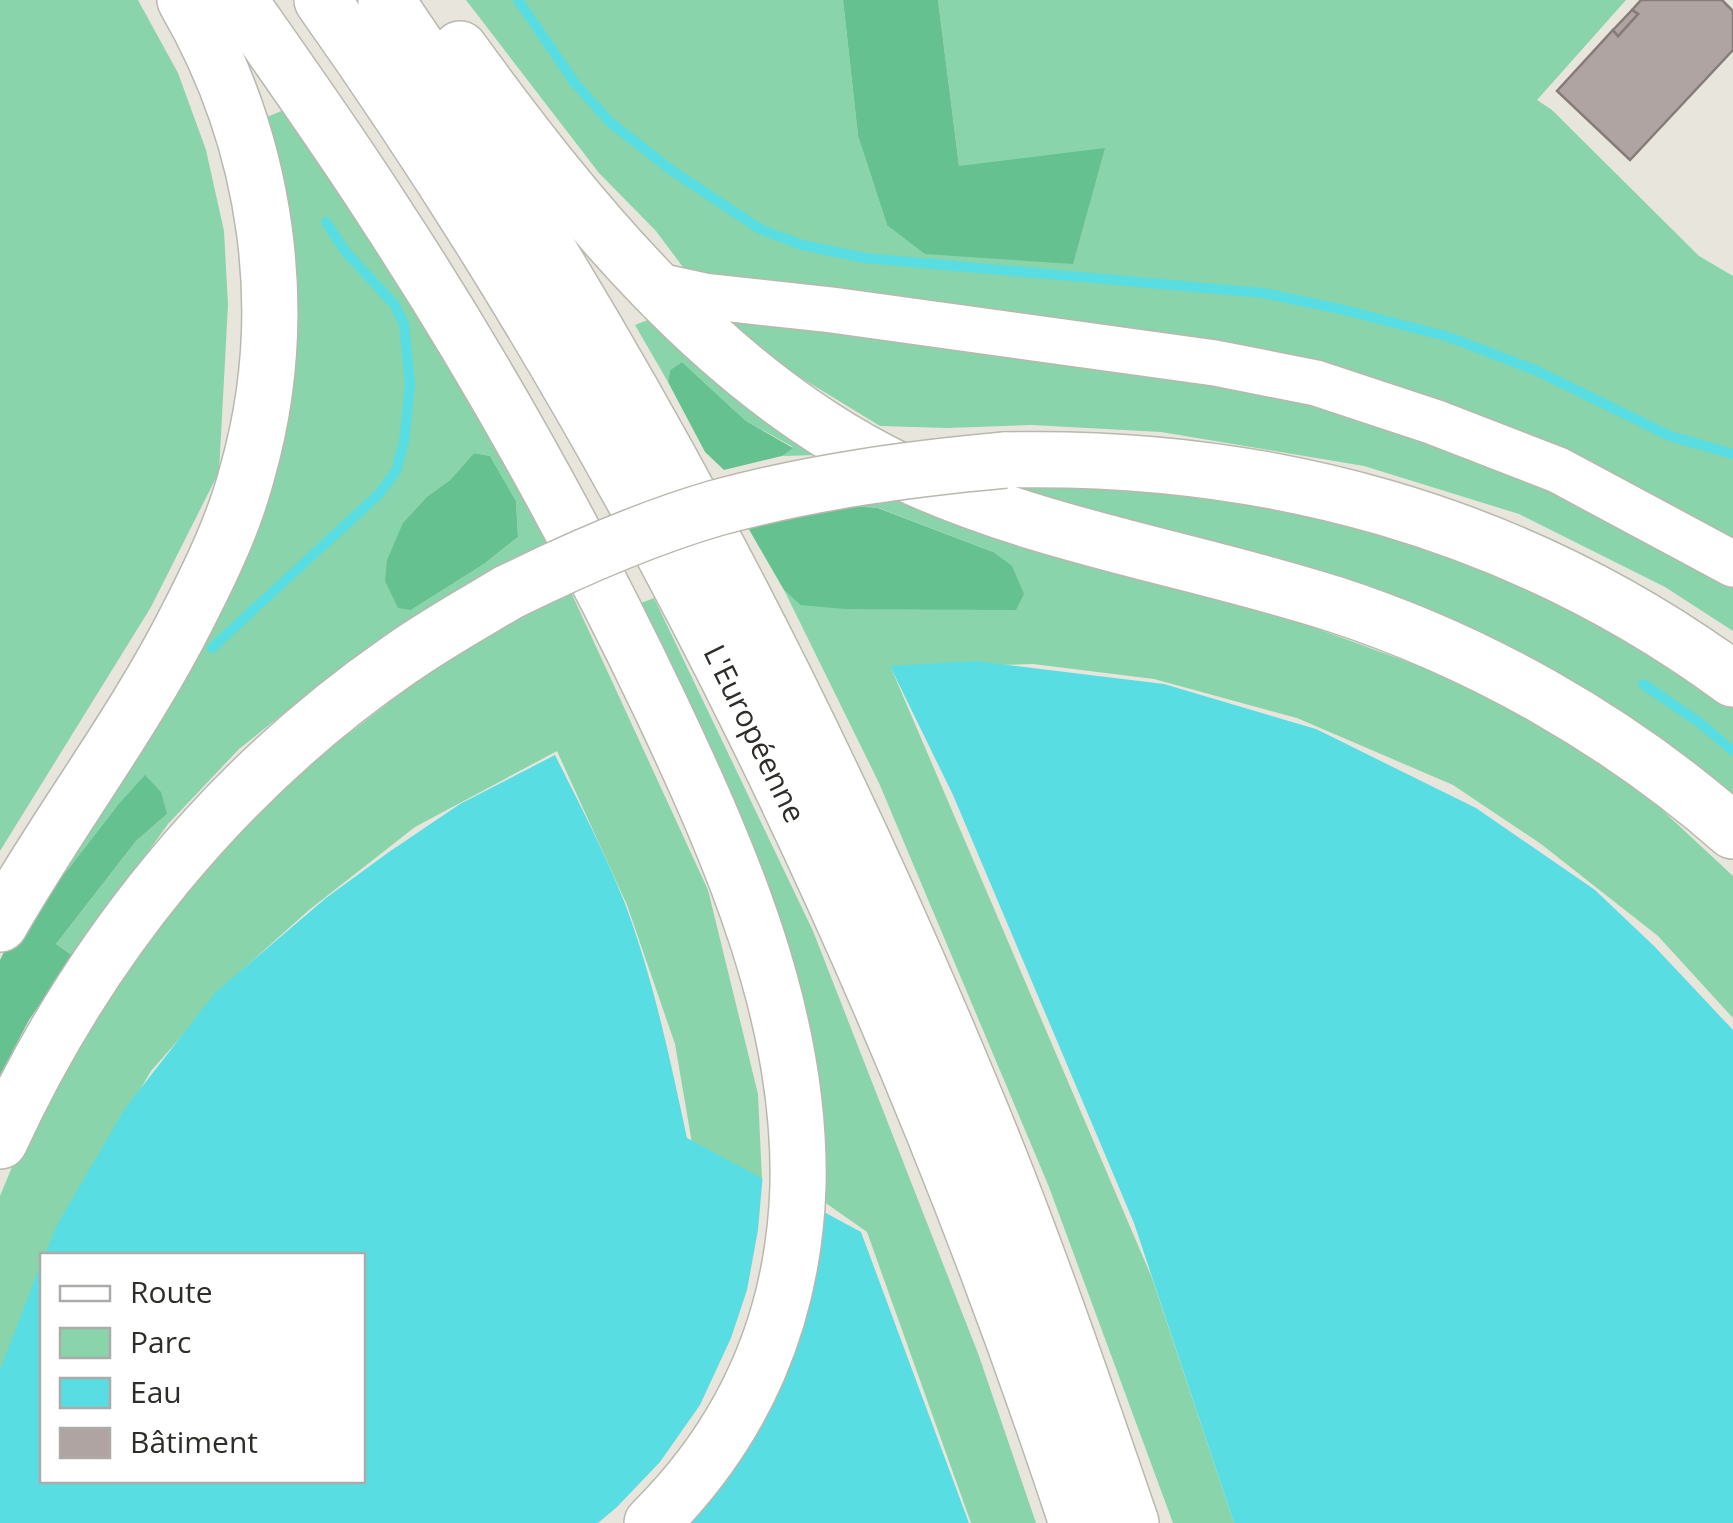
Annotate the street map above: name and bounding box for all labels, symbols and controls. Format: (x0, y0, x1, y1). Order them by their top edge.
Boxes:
street label: L'Européenne (695, 637, 816, 829)
legend (40, 1253, 365, 1483)
text: Route (130, 1271, 213, 1312)
text: Parc (130, 1321, 191, 1362)
text: Eau (130, 1371, 182, 1412)
text: Bâtiment (130, 1421, 258, 1462)

